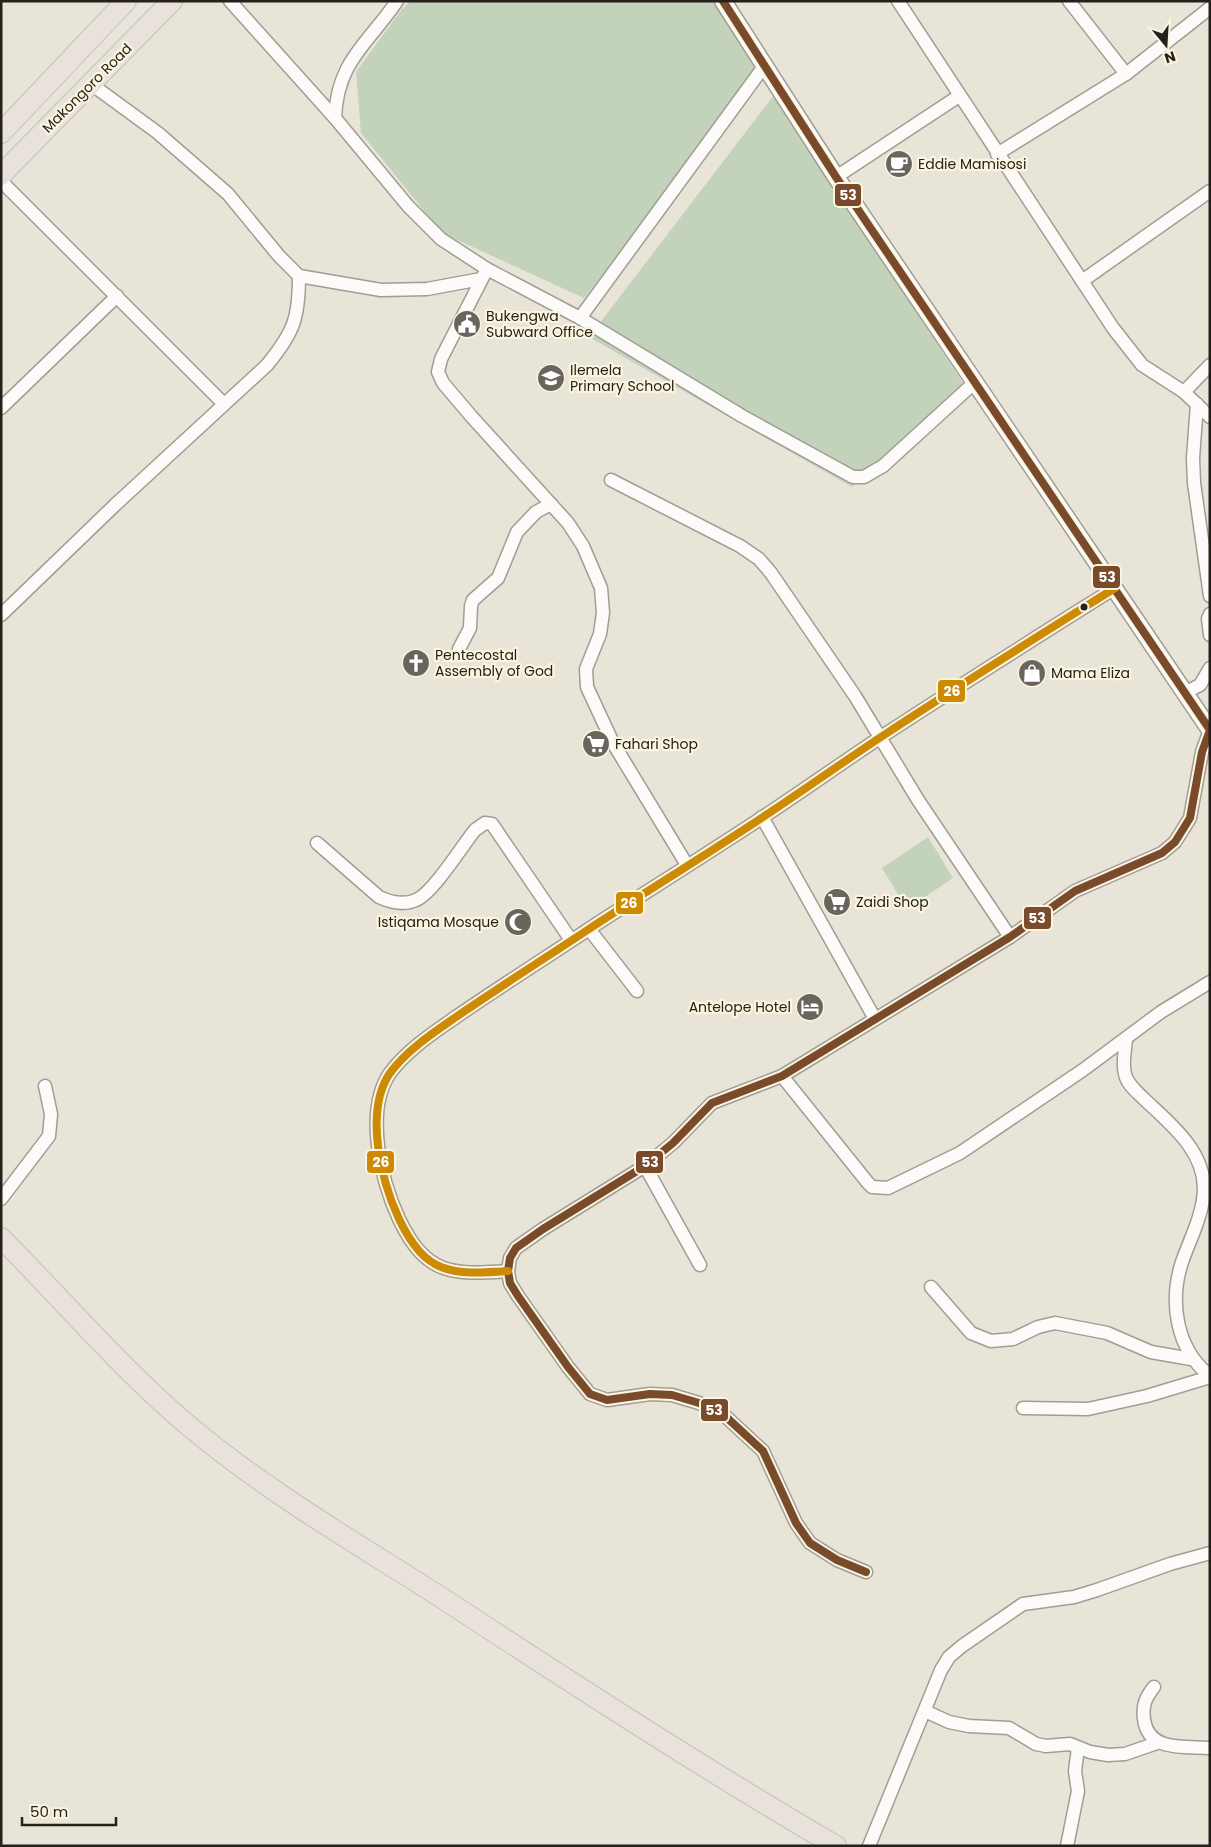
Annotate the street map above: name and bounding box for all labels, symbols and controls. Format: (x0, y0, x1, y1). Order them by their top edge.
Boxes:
north arrow (1141, 20, 1191, 70)
street label: Makongoro Road (38, 39, 136, 137)
text: N (1162, 46, 1178, 69)
cafe icon: Eddie Mamisosi (884, 149, 914, 179)
place label: Eddie Mamisosi (918, 154, 1026, 174)
line badge: 53 (834, 183, 862, 207)
text: 53 (839, 185, 857, 205)
place label: Bukengwa Subward Office (486, 306, 593, 342)
public building icon: Bukengwa Subward Office (452, 309, 482, 339)
place label: Ilemela Primary School (570, 360, 675, 396)
school or university icon: Ilemela Primary School (536, 363, 566, 393)
line badge: 53 (1092, 565, 1121, 589)
text: 53 (1098, 567, 1116, 587)
unlabelled marker (1079, 602, 1089, 612)
place label: Pentecostal Assembly of God (435, 645, 553, 681)
church icon: Pentecostal Assembly of God (401, 648, 431, 678)
shop icon: Mama Eliza (1017, 658, 1047, 688)
place label: Mama Eliza (1051, 663, 1130, 683)
line badge: 26 (937, 679, 966, 703)
text: 26 (944, 681, 961, 701)
supermarket icon: Fahari Shop (581, 729, 611, 759)
place label: Fahari Shop (615, 734, 698, 754)
supermarket icon: Zaidi Shop (822, 887, 852, 917)
line badge: 26 (615, 891, 644, 915)
place label: Zaidi Shop (856, 892, 929, 912)
text: 26 (621, 893, 638, 913)
line badge: 53 (1023, 906, 1052, 930)
mosque icon: Istiqama Mosque (503, 907, 533, 937)
text: 53 (1028, 908, 1046, 928)
place label: Istiqama Mosque (378, 912, 499, 932)
hotel icon: Antelope Hotel (795, 992, 825, 1022)
place label: Antelope Hotel (689, 997, 791, 1017)
line badge: 26 (366, 1150, 395, 1174)
line badge: 53 (635, 1150, 664, 1174)
text: 26 (373, 1152, 390, 1172)
text: 53 (641, 1152, 659, 1172)
line badge: 53 (700, 1398, 729, 1422)
text: 53 (705, 1400, 723, 1420)
scale bar (22, 1794, 116, 1826)
text: 50 m (30, 1801, 68, 1822)

